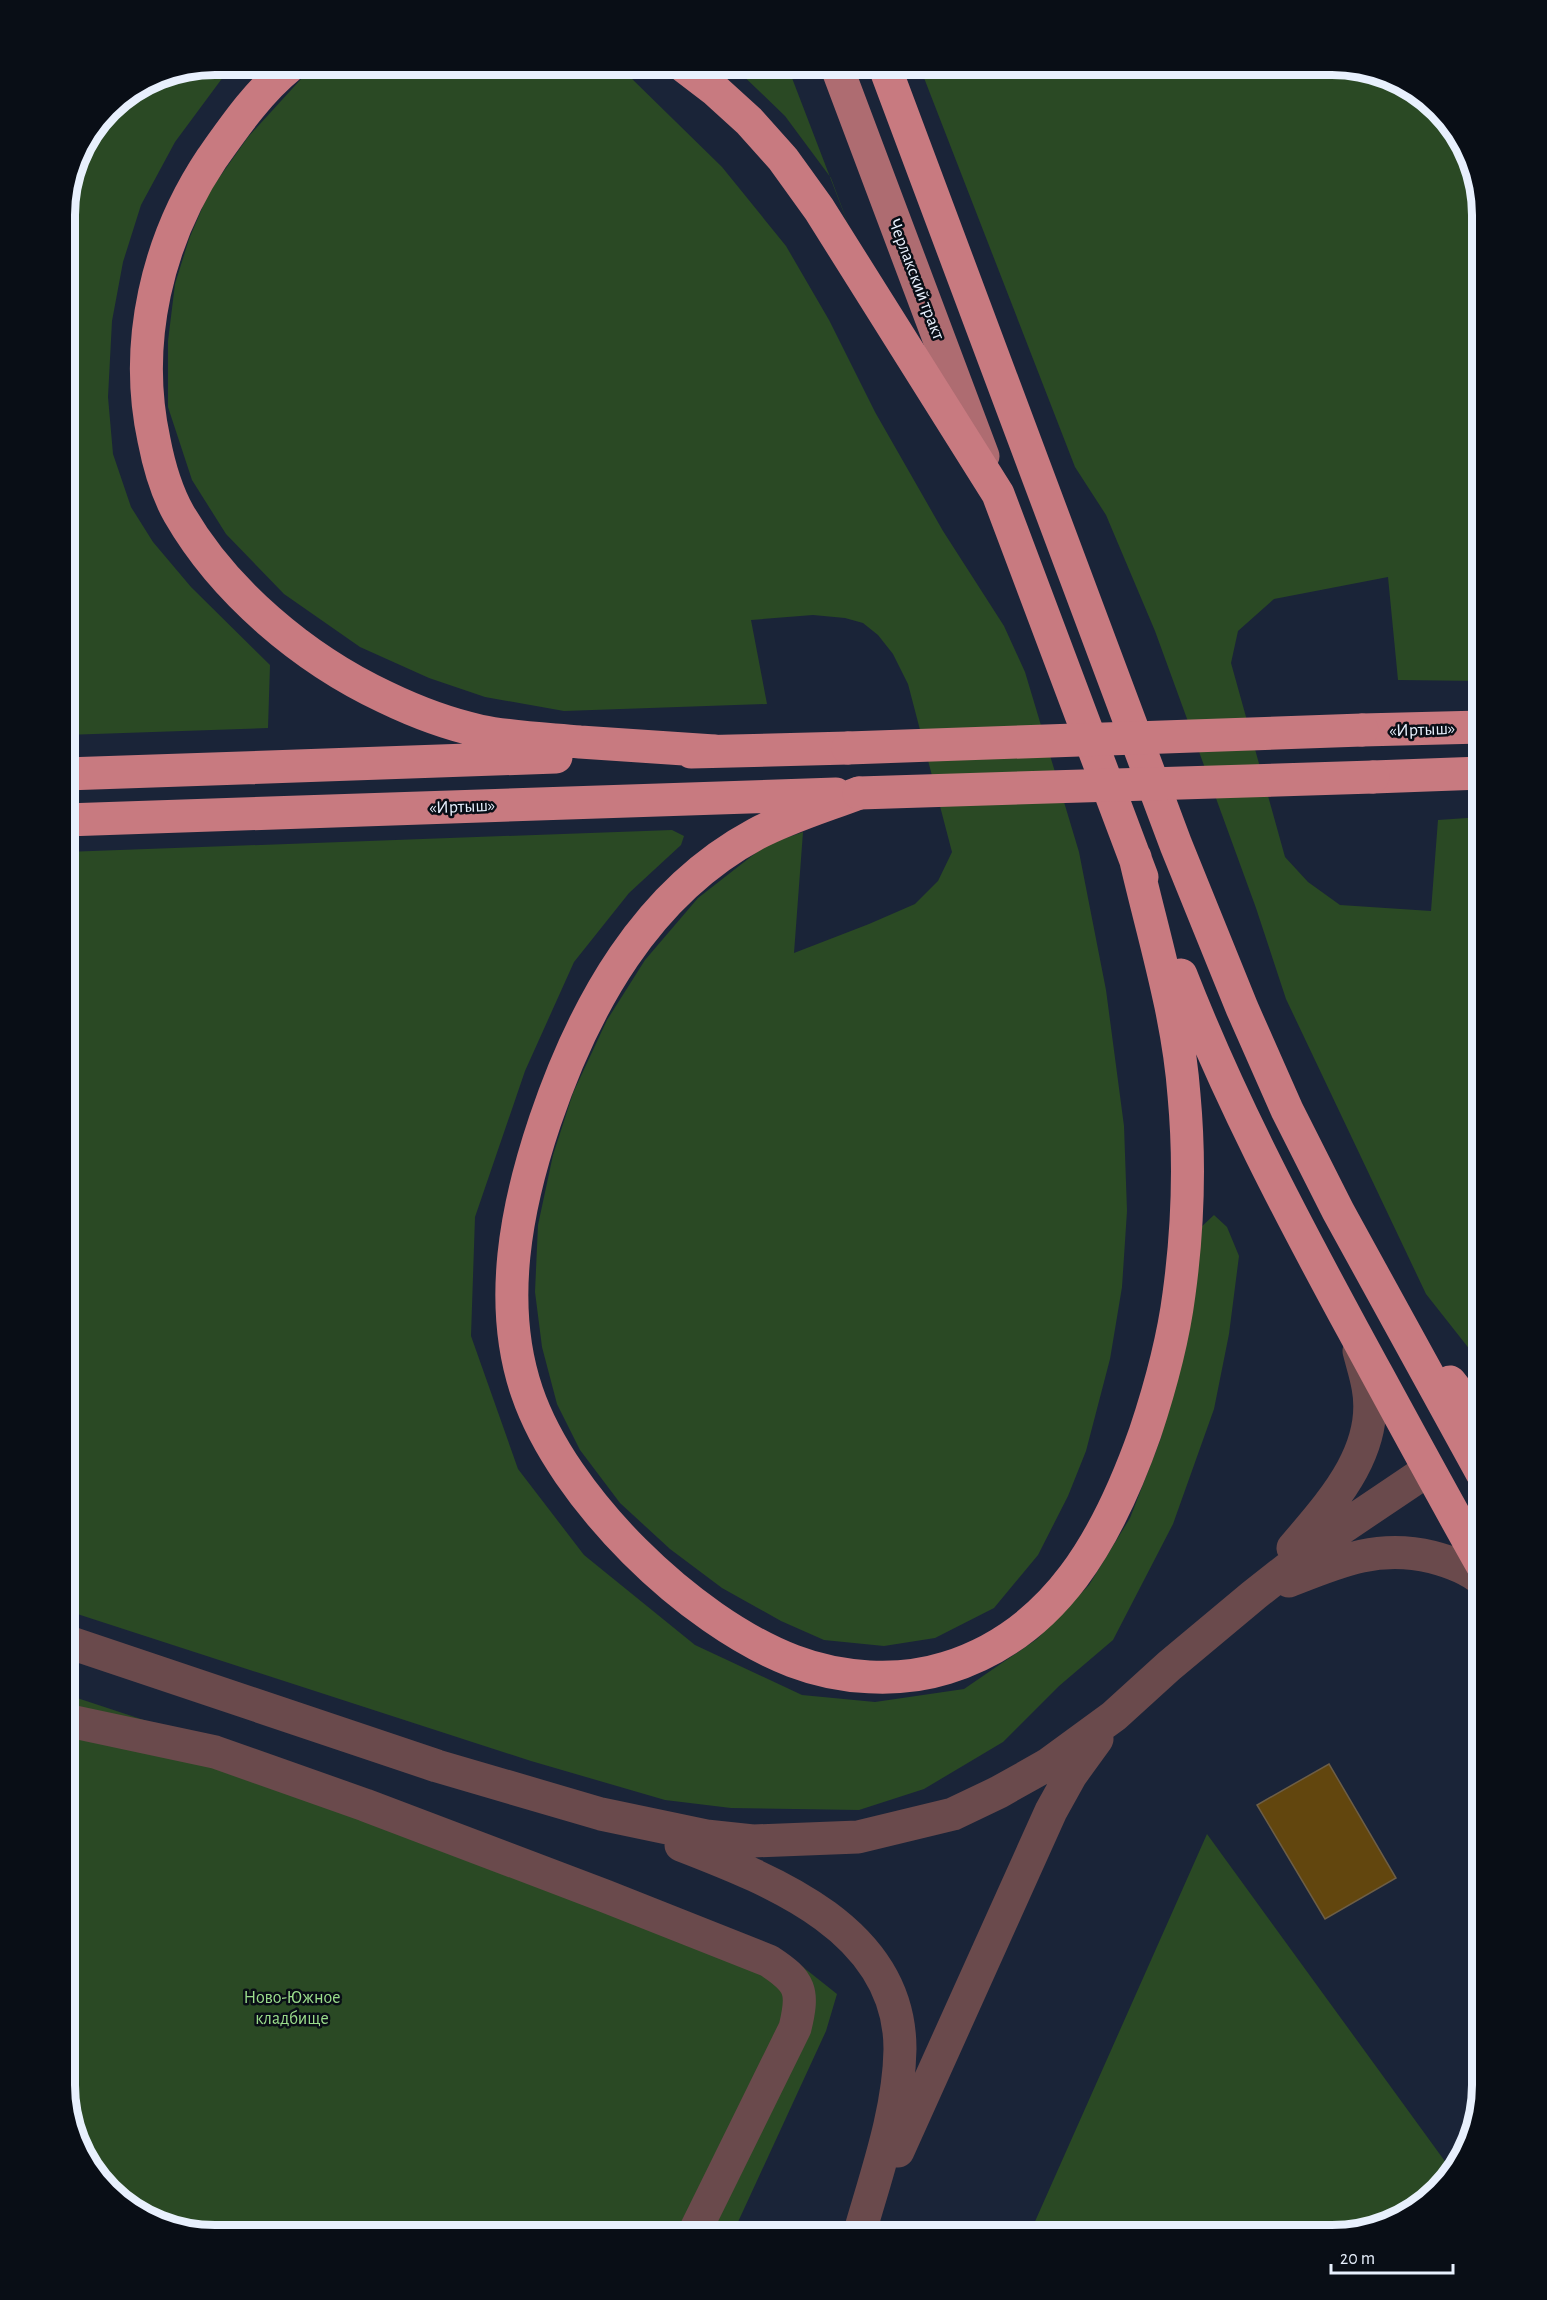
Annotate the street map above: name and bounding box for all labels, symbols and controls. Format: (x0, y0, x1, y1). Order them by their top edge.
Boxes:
street label: Черлакский тракт (885, 217, 948, 343)
street label: «Иртыш» (1389, 720, 1455, 740)
street label: «Иртыш» (429, 797, 495, 817)
park label: Ново-Южное кладбище (243, 1989, 341, 2028)
scale bar (1331, 2237, 1452, 2275)
text: 20 m (1340, 2250, 1375, 2268)

